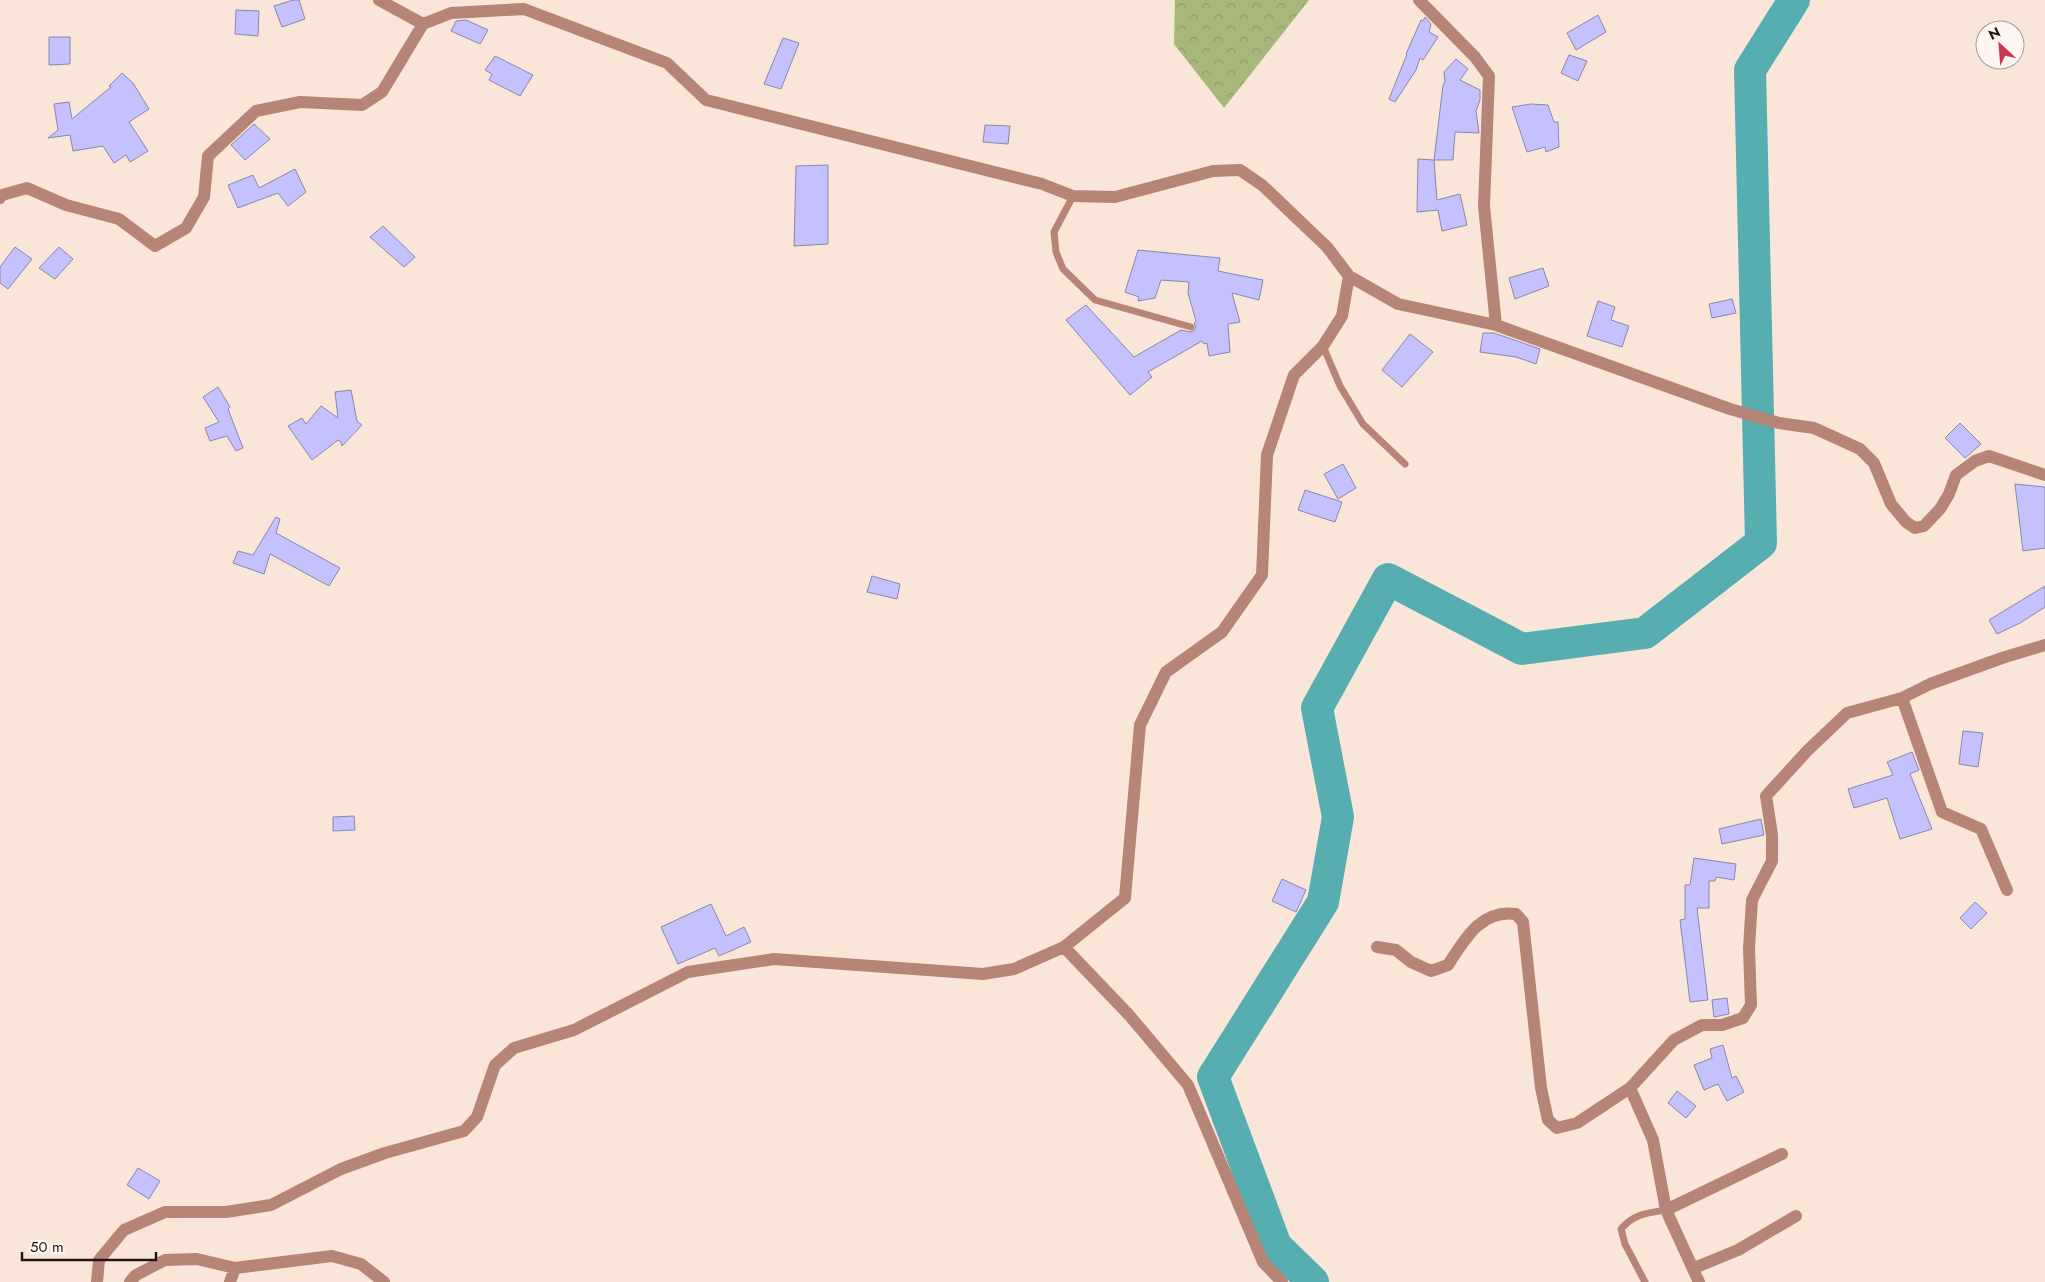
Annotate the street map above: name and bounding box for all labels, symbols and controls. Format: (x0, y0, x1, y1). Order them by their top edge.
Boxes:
north arrow (1975, 20, 2025, 70)
text: N (1985, 22, 2004, 45)
scale bar (22, 1230, 156, 1262)
text: 50 m (30, 1236, 64, 1258)

